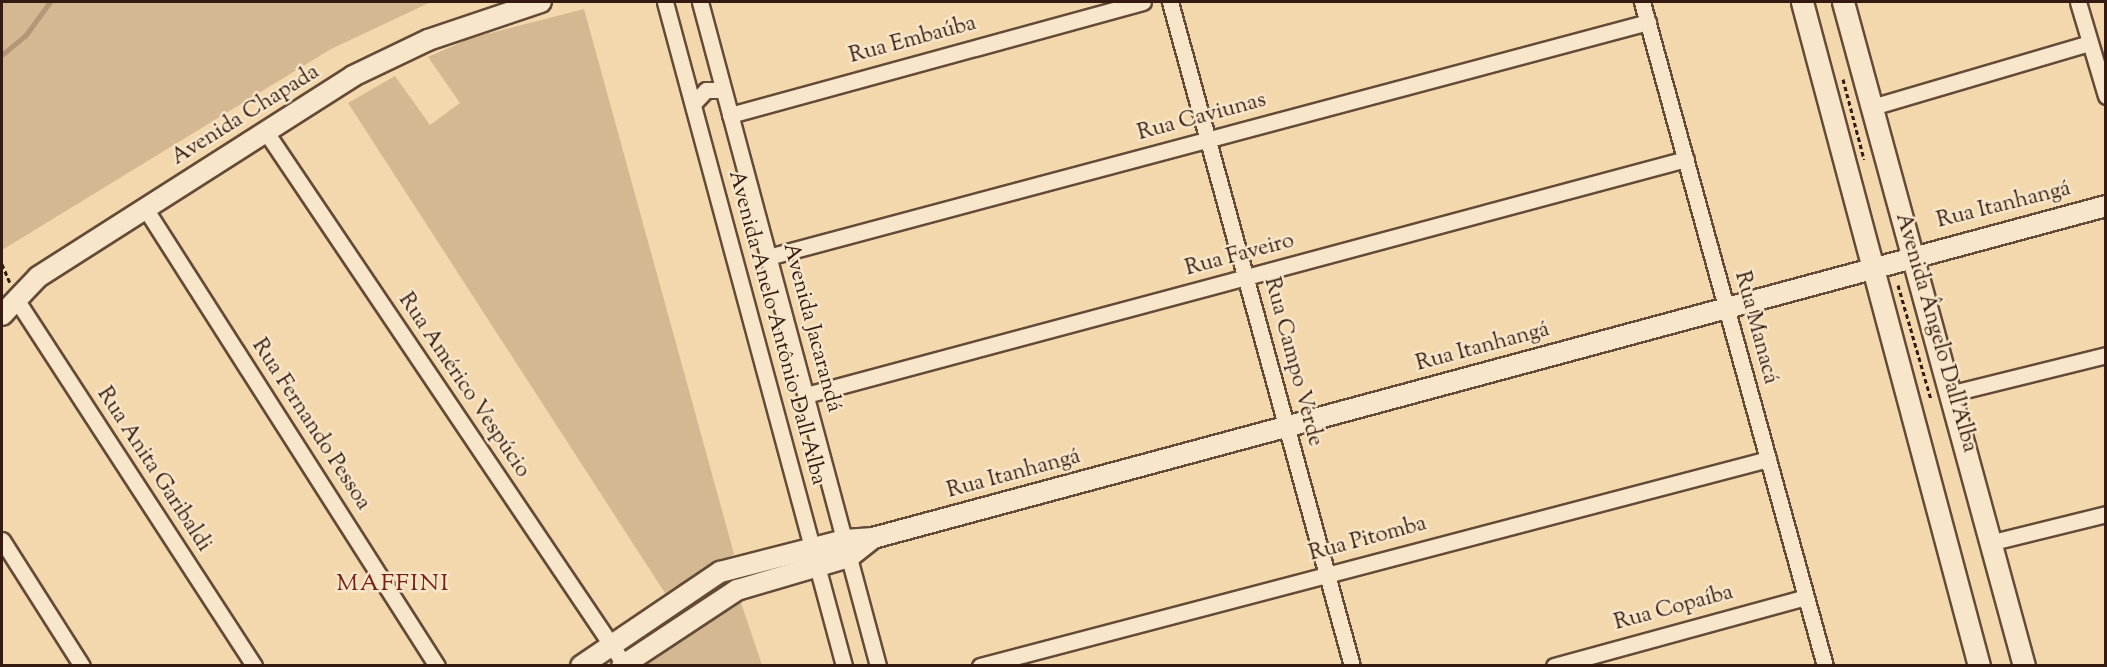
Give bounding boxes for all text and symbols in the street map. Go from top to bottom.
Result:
street label: Rua Embaúba [847,11,979,71]
street label: Avenida Chapada [167,60,325,172]
street label: Rua Caviunas [1135,88,1269,148]
street label: Avenida Anelo Antônio Dall Alba [721,168,831,488]
street label: Rua Itanhangá [1934,177,2074,235]
street label: Avenida Ângelo Dall'Alba [1888,210,1982,456]
street label: Rua Faveiro [1183,229,1297,283]
street label: Avenida Jacarandá [776,241,846,415]
street label: Rua Manacá [1727,269,1783,387]
street label: Rua Campo Verde [1257,275,1327,449]
street label: Rua Américo Vespúcio [391,289,535,483]
street label: Rua Itanhangá [1413,317,1553,379]
street label: Rua Fernando Pessoa [245,334,375,516]
street label: Rua Anita Garibaldi [90,383,216,557]
street label: Rua Itanhangá [944,444,1084,506]
street label: Rua Pitomba [1306,512,1430,568]
district label: MAFFINI [336,571,450,599]
street label: Rua Copaíba [1612,580,1736,638]

